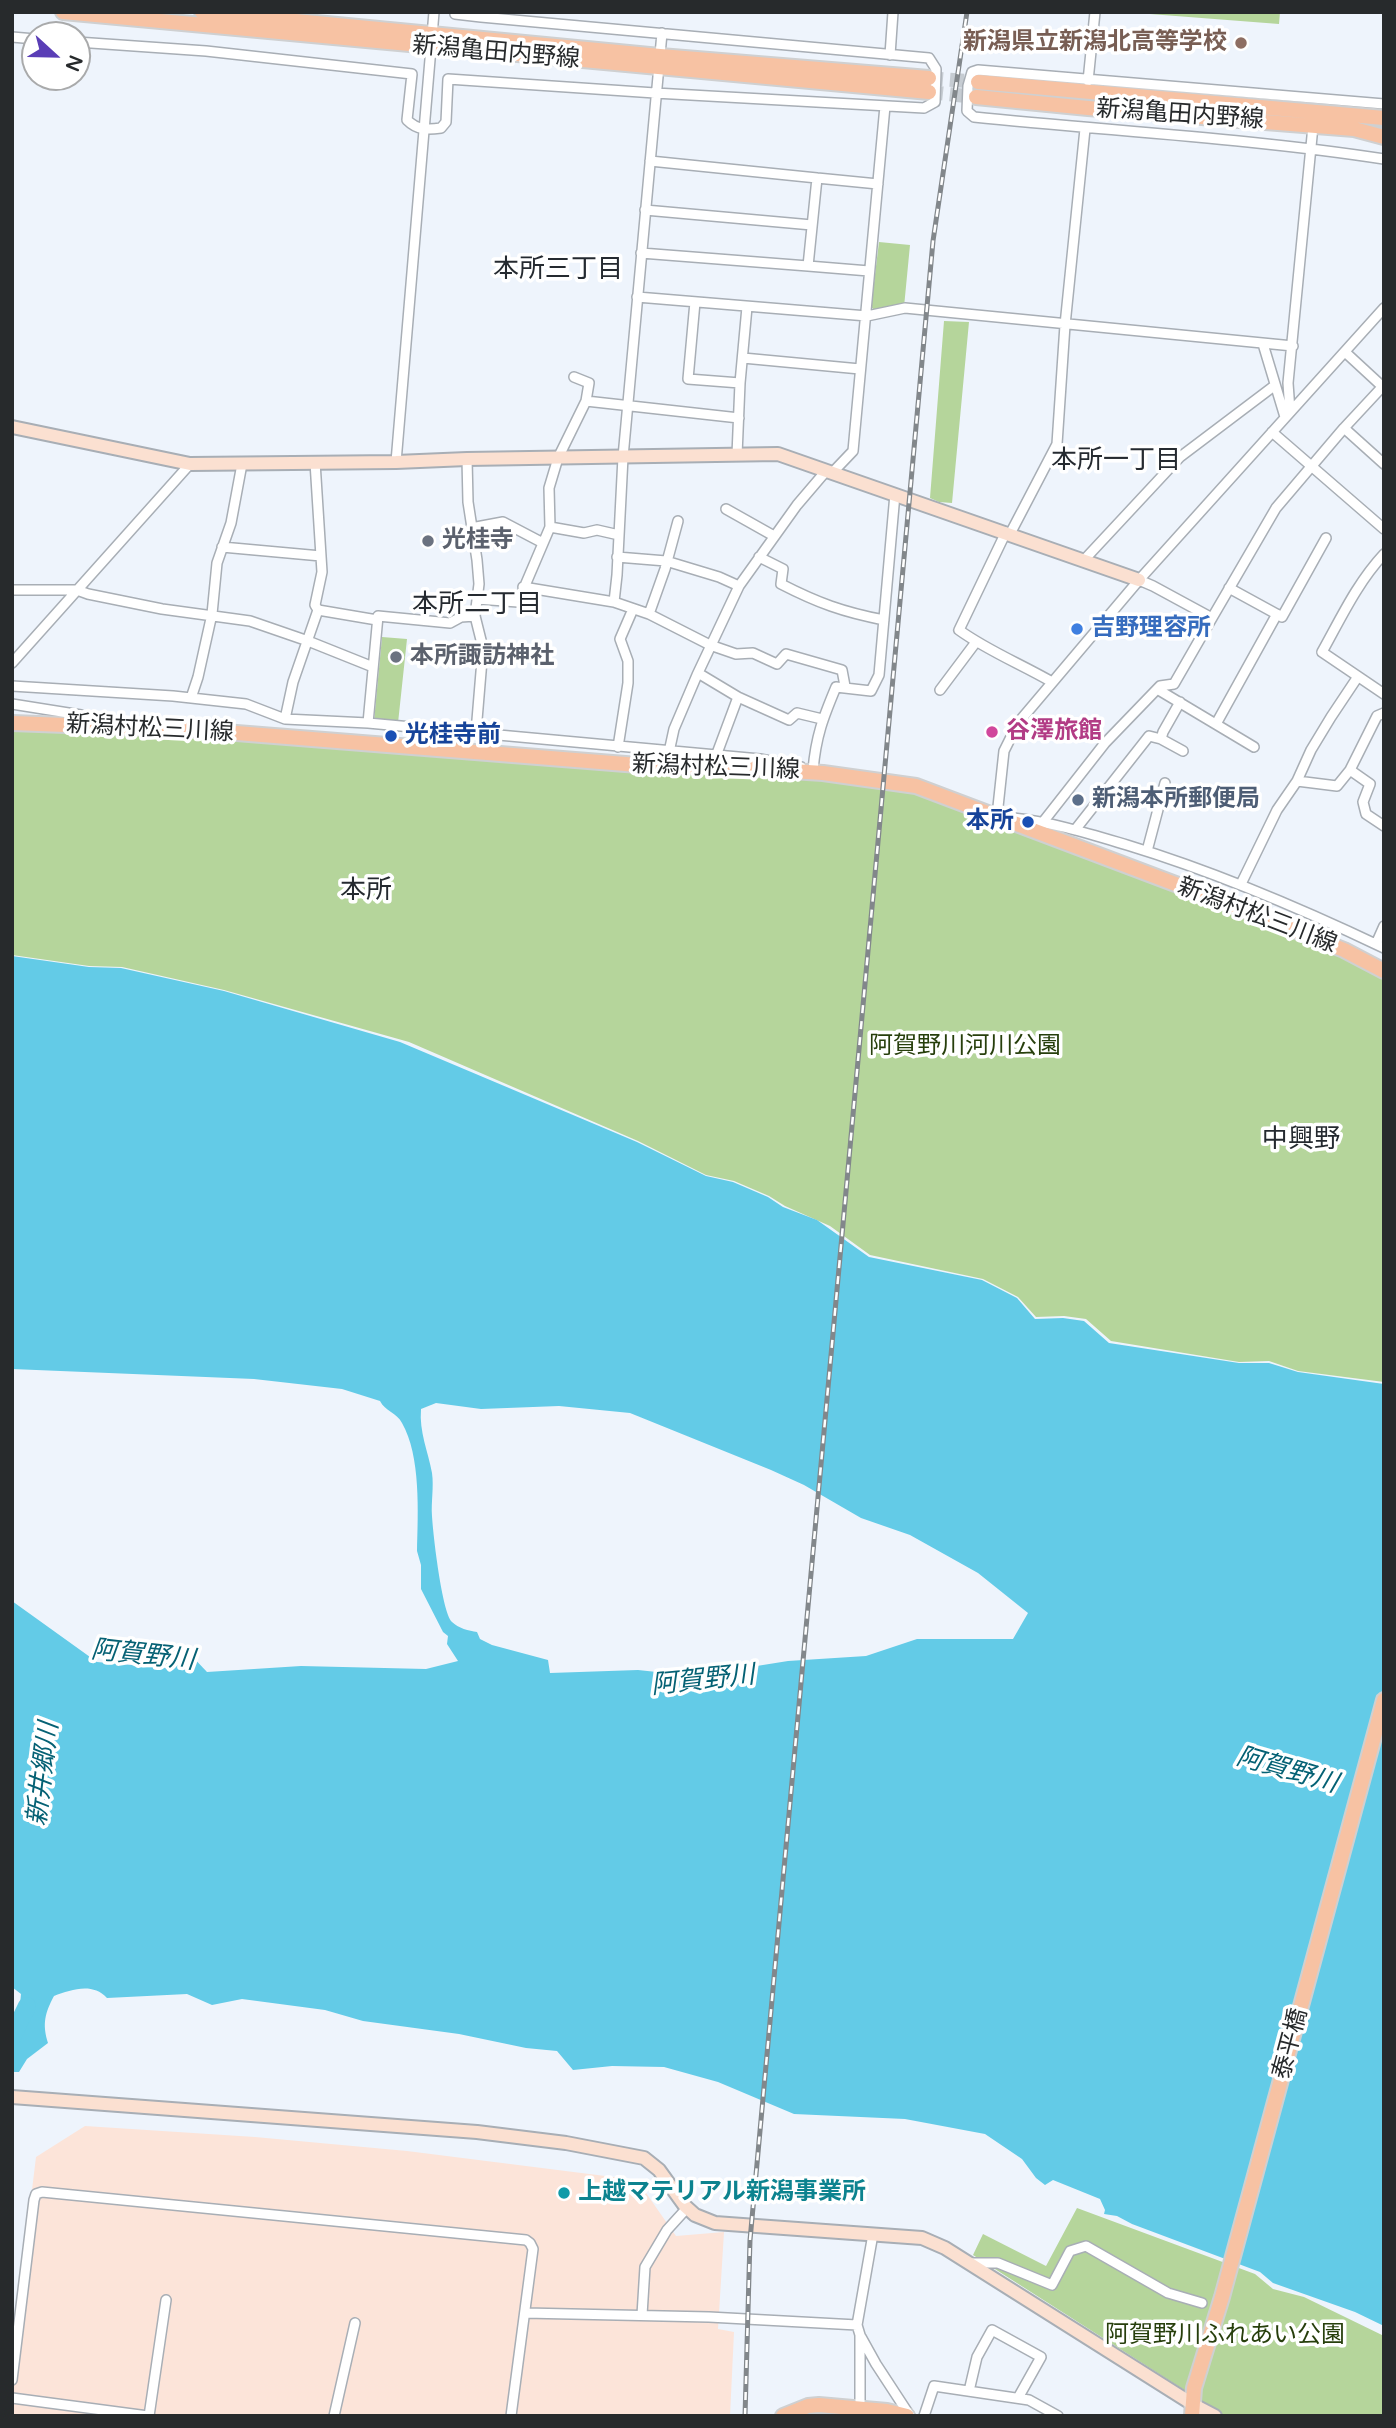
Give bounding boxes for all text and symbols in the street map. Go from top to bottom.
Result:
north arrow [21,21,91,91]
place label: 新潟県立新潟北高等学校 [963,29,1227,57]
street label: 新潟亀田内野線 [411,31,581,75]
marker: 新潟県立新潟北高等学校 [1233,35,1249,51]
text: N [61,52,87,74]
street label: 新潟亀田内野線 [1095,95,1265,135]
district label: 本所三丁目 [493,254,623,286]
district label: 本所一丁目 [1051,445,1181,477]
place label: 光桂寺 [442,527,514,555]
marker: 光桂寺 [420,533,436,549]
district label: 本所二丁目 [412,589,542,621]
place label: 吉野理容所 [1091,615,1211,643]
marker: 吉野理容所 [1069,621,1085,637]
place label: 本所諏訪神社 [410,643,554,671]
marker: 本所諏訪神社 [388,649,404,665]
street label: 新潟村松三川線 [65,710,235,748]
place label: 谷澤旅館 [1006,718,1102,746]
place label: 光桂寺前 [405,722,501,750]
marker: 谷澤旅館 [984,724,1000,740]
marker: 光桂寺前 [383,728,399,744]
street label: 新潟村松三川線 [632,751,800,785]
place label: 新潟本所郵便局 [1092,786,1260,814]
marker: 新潟本所郵便局 [1070,792,1086,808]
place label: 本所 [966,808,1014,836]
marker: 本所 [1020,814,1036,830]
street label: 新潟村松三川線 [1173,872,1341,960]
district label: 本所 [340,875,392,907]
park label: 阿賀野川河川公園 [869,1033,1061,1061]
district label: 中興野 [1262,1124,1340,1156]
water label: 阿賀野川 [90,1635,196,1677]
water label: 阿賀野川 [650,1660,756,1702]
water label: 新井郷川 [22,1720,66,1828]
water label: 阿賀野川 [1233,1742,1341,1800]
street label: 泰平橋 [1268,2005,1314,2083]
place label: 上越マテリアル新潟事業所 [578,2179,866,2207]
marker: 上越マテリアル新潟事業所 [556,2185,572,2201]
park label: 阿賀野川ふれあい公園 [1105,2322,1345,2350]

